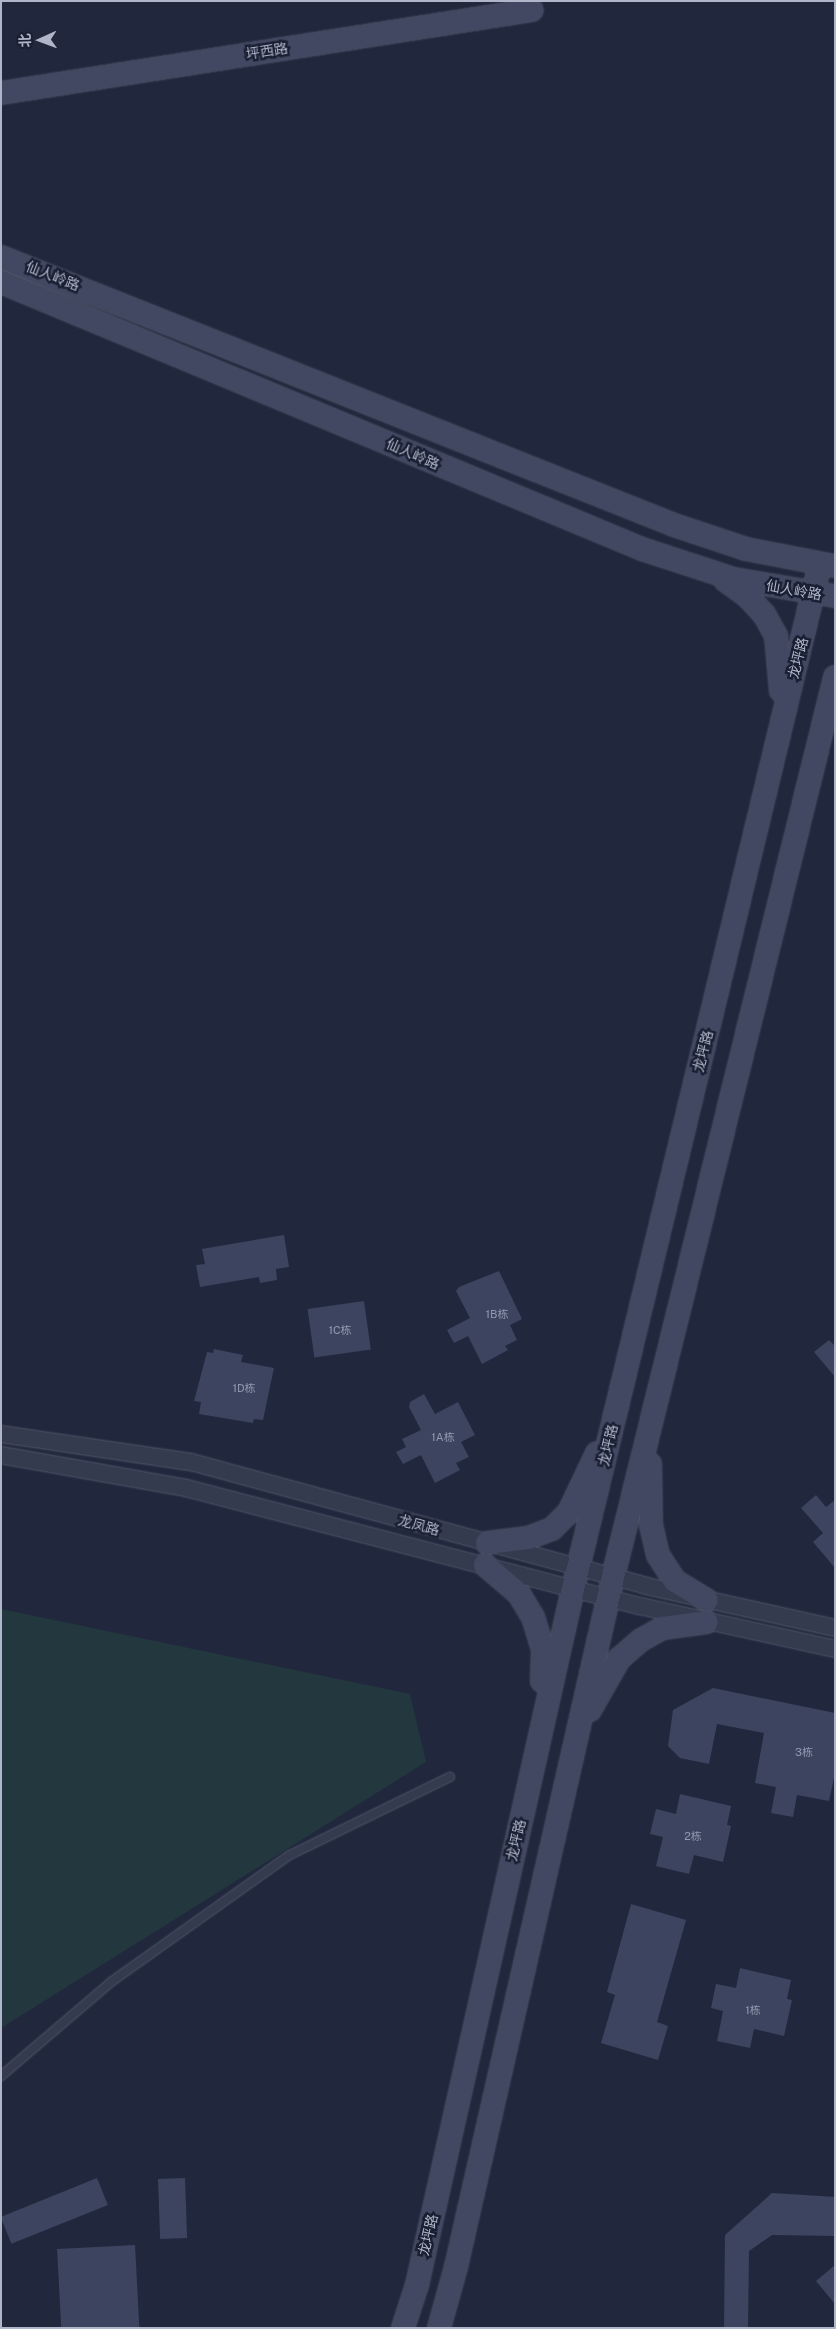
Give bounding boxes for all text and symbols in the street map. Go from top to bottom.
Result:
north arrow [15,15,65,65]
text: 北 [17,33,33,48]
street label: 坪西路 [245,39,289,63]
street label: 仙人岭路 [24,258,82,294]
street label: 仙人岭路 [384,435,442,473]
street label: 仙人岭路 [765,577,823,603]
street label: 龙坪路 [785,636,811,680]
street label: 龙坪路 [690,1029,716,1073]
house number: 1B栋 [486,1307,508,1321]
house number: 1C栋 [328,1323,352,1337]
house number: 1D栋 [232,1381,256,1395]
street label: 龙坪路 [595,1423,621,1467]
house number: 1A栋 [431,1430,455,1444]
street label: 龙凤路 [397,1511,441,1539]
house number: 3栋 [795,1745,813,1759]
street label: 龙坪路 [503,1818,529,1862]
house number: 2栋 [684,1829,702,1843]
house number: 1栋 [745,2003,761,2017]
street label: 龙坪路 [415,2213,441,2257]

